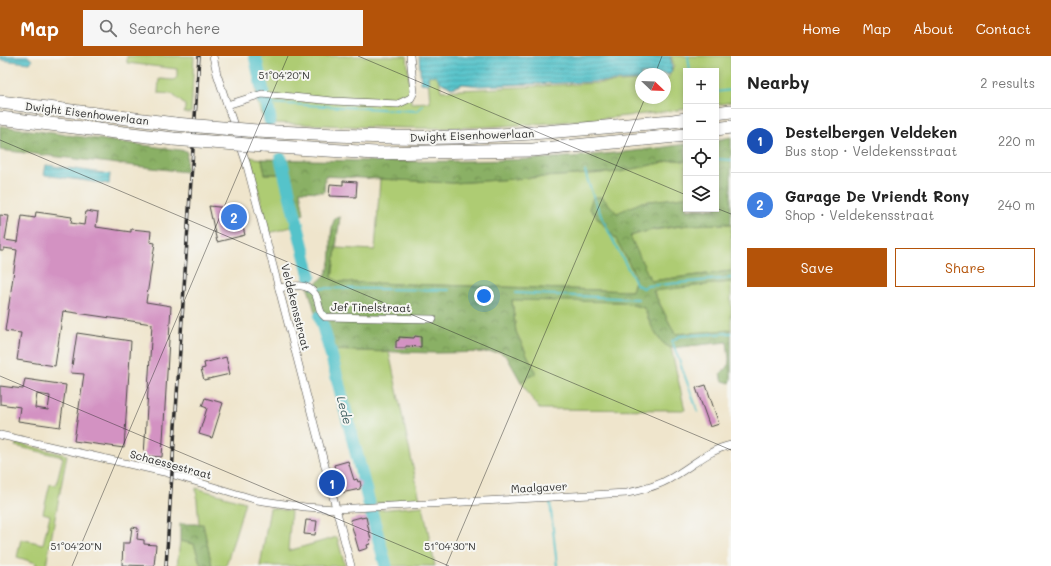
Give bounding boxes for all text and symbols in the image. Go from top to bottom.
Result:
search box [83,10,363,46]
text: Map [20,16,59,41]
icon: search [97,17,119,39]
text: Search here [129,18,220,38]
text: Home [802,19,840,38]
text: Map [862,19,891,38]
text: About [913,19,954,38]
text: Contact [976,19,1031,38]
text: 51°04'20"N [258,68,310,82]
north arrow [635,68,671,104]
map controls [683,68,719,212]
button: + [683,68,719,104]
text: Nearby [747,71,809,93]
text: 2 results [980,74,1035,91]
street label: Dwight Eisenhowerlaan [24,98,150,128]
button: − [683,104,719,140]
text: Destelbergen Veldeken [785,122,957,142]
street label: Dwight Eisenhowerlaan [410,125,534,145]
text: 1 [757,132,763,149]
text: 220 m [998,132,1035,149]
button: locate [683,140,719,176]
text: Bus stop · Veldekensstraat [785,142,957,159]
button: layers [683,176,719,212]
text: Garage De Vriendt Rony [785,186,969,206]
text: 2 [756,196,764,213]
text: 240 m [998,196,1035,213]
pin: 2 [221,202,247,232]
text: Shop · Veldekensstraat [785,206,934,223]
button: Save [747,248,887,287]
button: Share [895,248,1035,287]
street label: Veldekensstraat [278,262,314,352]
your location [474,286,494,306]
street label: Jef Tinelstraat [331,299,411,315]
water label: Lede [334,394,356,426]
street label: Schaessestraat [128,446,214,482]
pin: 1 [319,468,345,498]
street label: Maalgaver [510,478,568,496]
text: 51°04'20"N [50,539,102,553]
text: 51°04'30"N [424,539,476,553]

